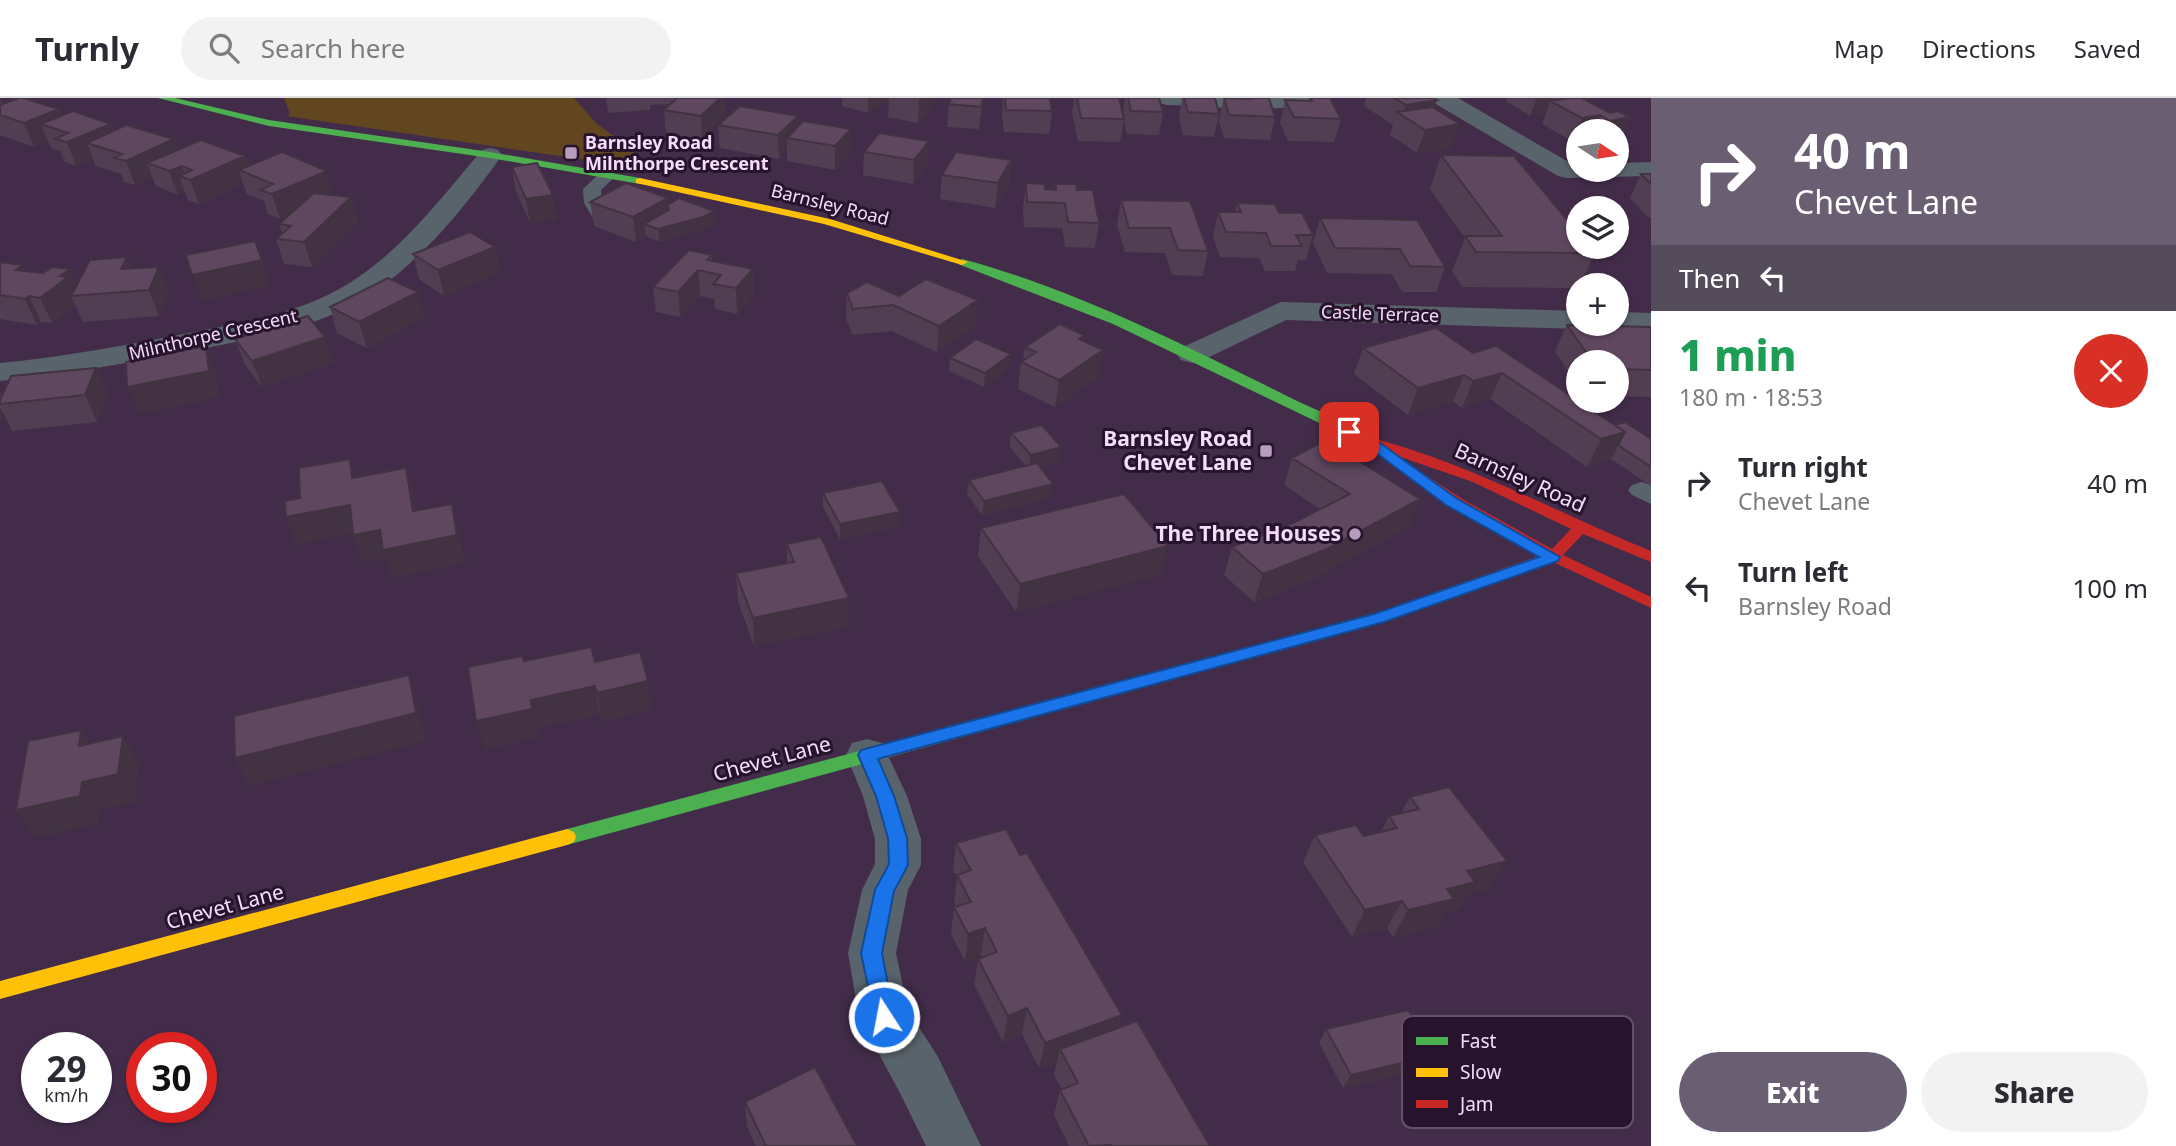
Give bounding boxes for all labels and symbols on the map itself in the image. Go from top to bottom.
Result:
north arrow [1566,119,1629,182]
place label: Barnsley Road Milnthorpe Crescent [585,130,769,175]
marker: Barnsley Road Milnthorpe Crescent [563,145,579,161]
street label: Barnsley Road [769,178,892,230]
street label: Castle Terrace [1320,299,1440,327]
street label: Milnthorpe Crescent [126,303,300,365]
pin [1319,402,1379,462]
place label: Barnsley Road Chevet Lane [1103,424,1252,476]
street label: Barnsley Road [1450,436,1590,518]
marker: Barnsley Road Chevet Lane [1258,443,1274,459]
place label: The Three Houses [1156,519,1341,547]
marker: The Three Houses [1347,526,1363,542]
street label: Chevet Lane [710,729,834,787]
street label: Chevet Lane [163,877,287,935]
position arrow [847,980,921,1054]
legend [1402,1016,1633,1128]
text: Fast [1460,1028,1497,1054]
speed limit sign: 30 [126,1032,217,1123]
text: Slow [1460,1059,1501,1085]
text: Jam [1458,1091,1494,1117]

